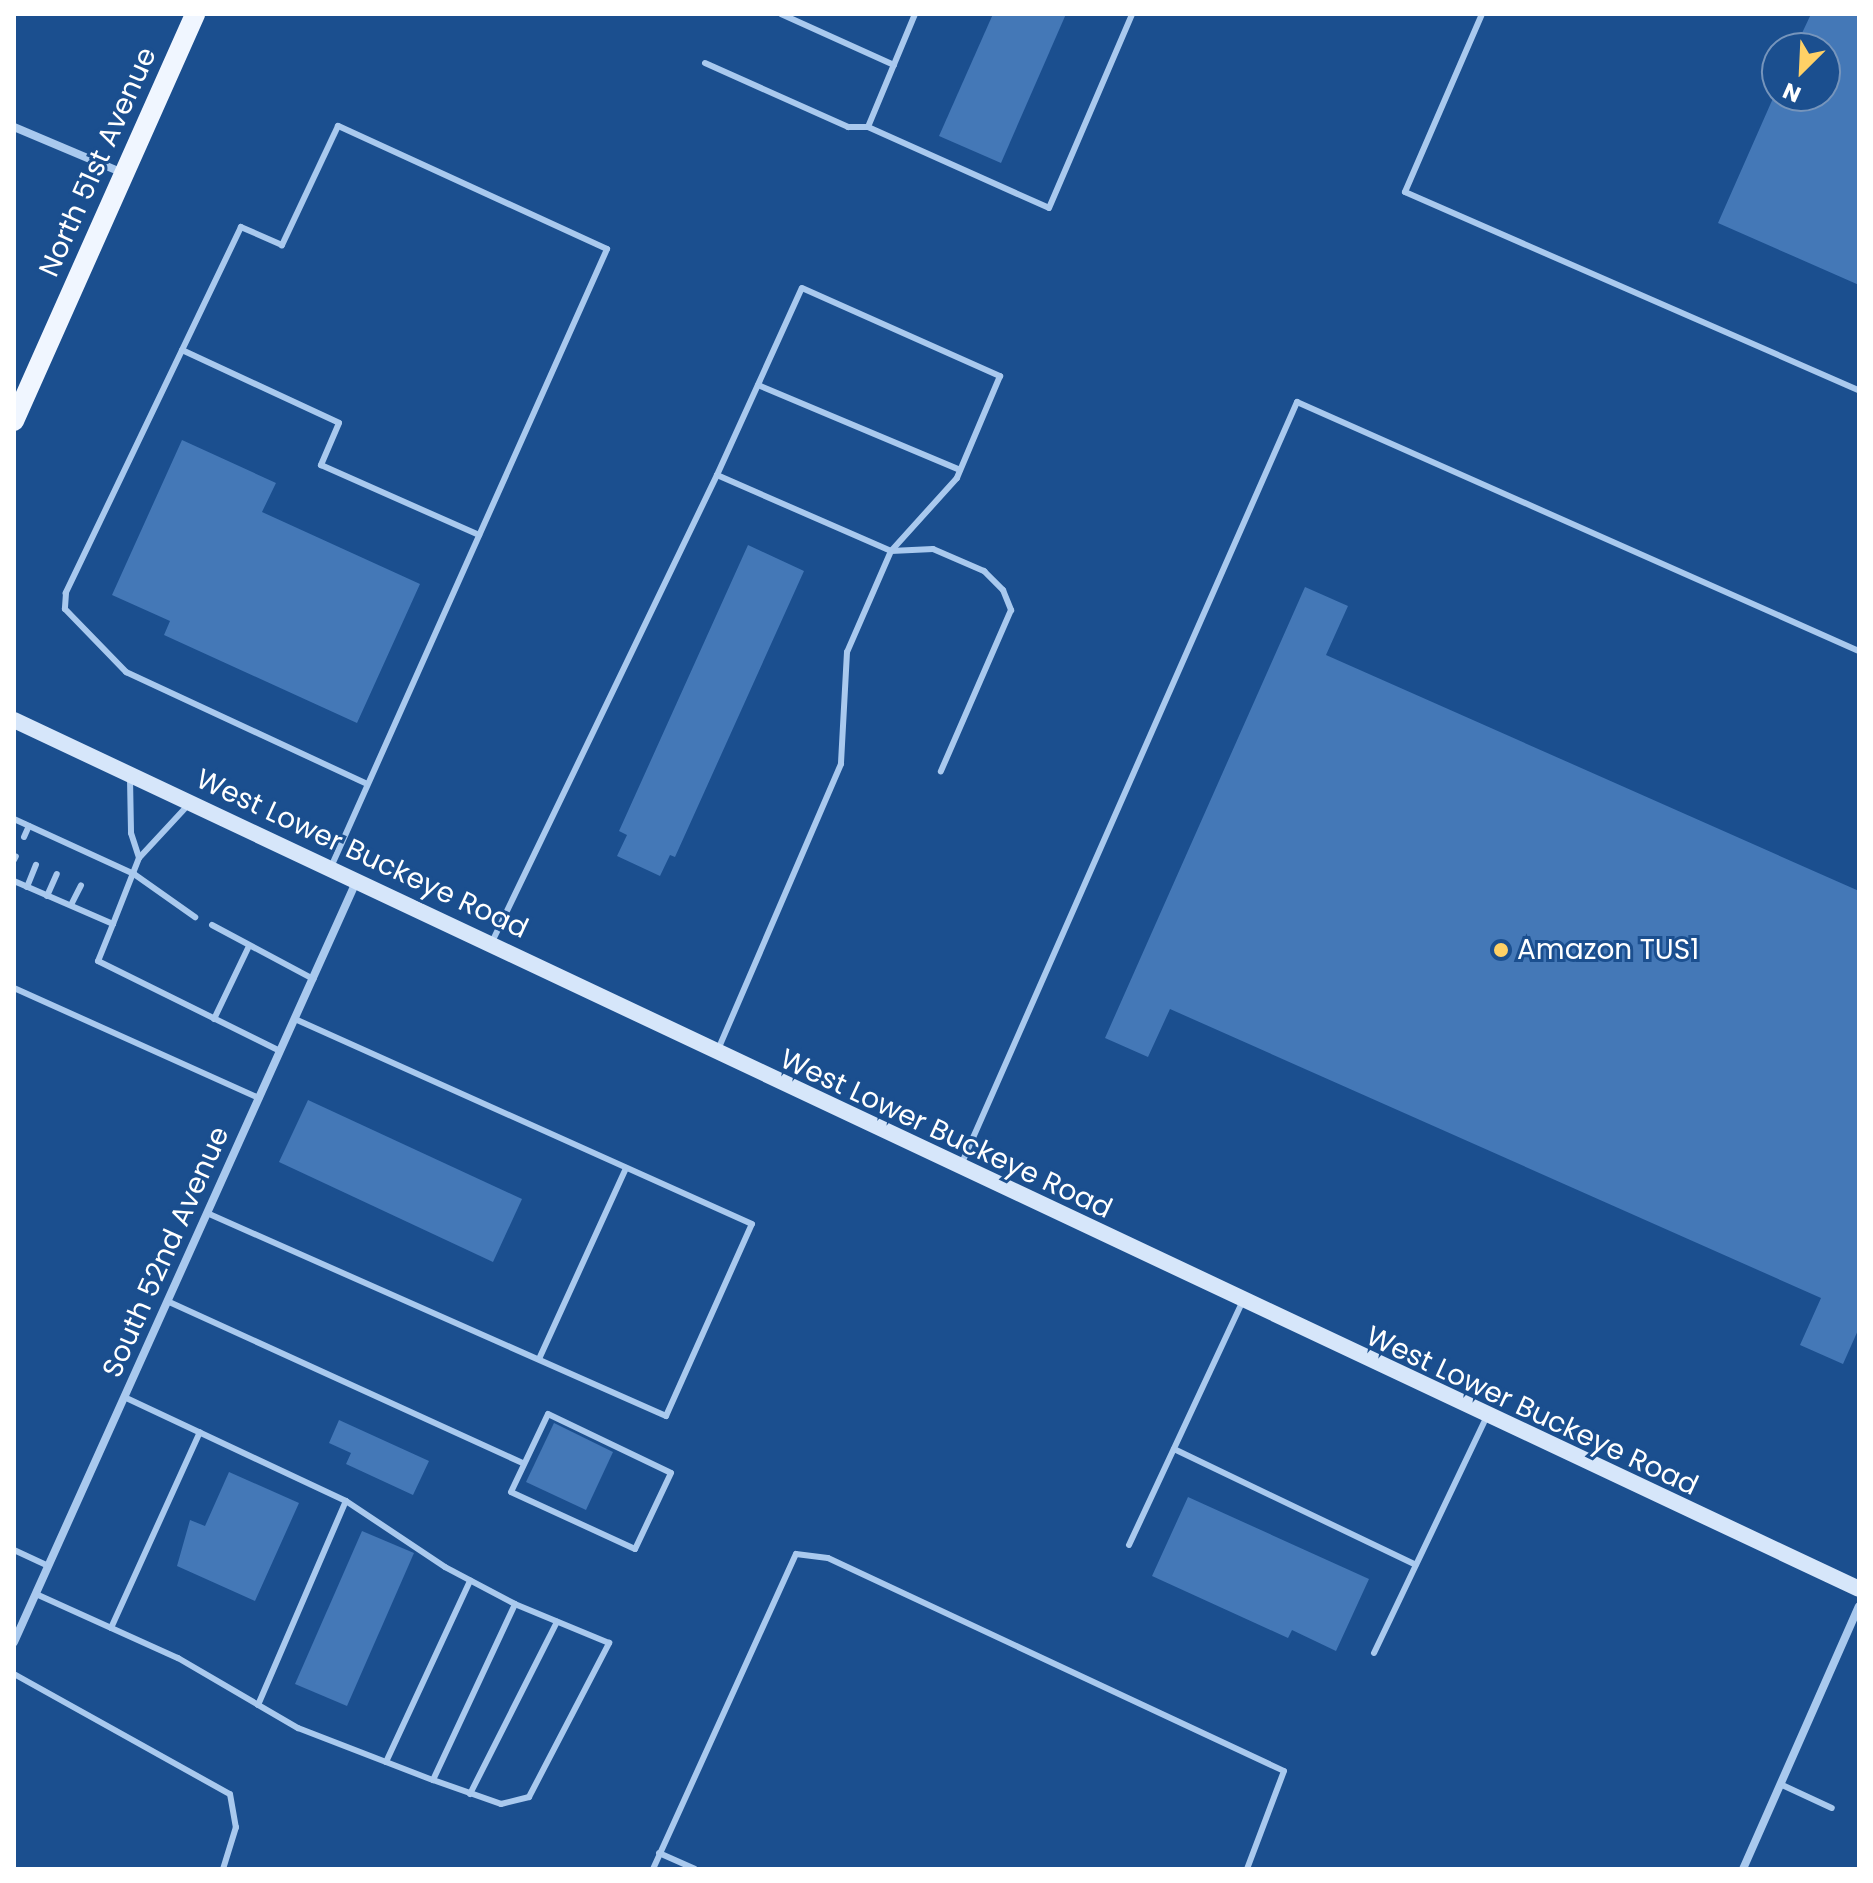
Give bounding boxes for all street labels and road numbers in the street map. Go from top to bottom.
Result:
street label: North 51st Avenue [32,42,164,282]
street label: West Lower Buckeye Road [191,762,533,946]
street label: West Lower Buckeye Road [775,1042,1117,1226]
street label: South 52nd Avenue [96,1121,236,1383]
street label: West Lower Buckeye Road [1361,1319,1703,1503]

